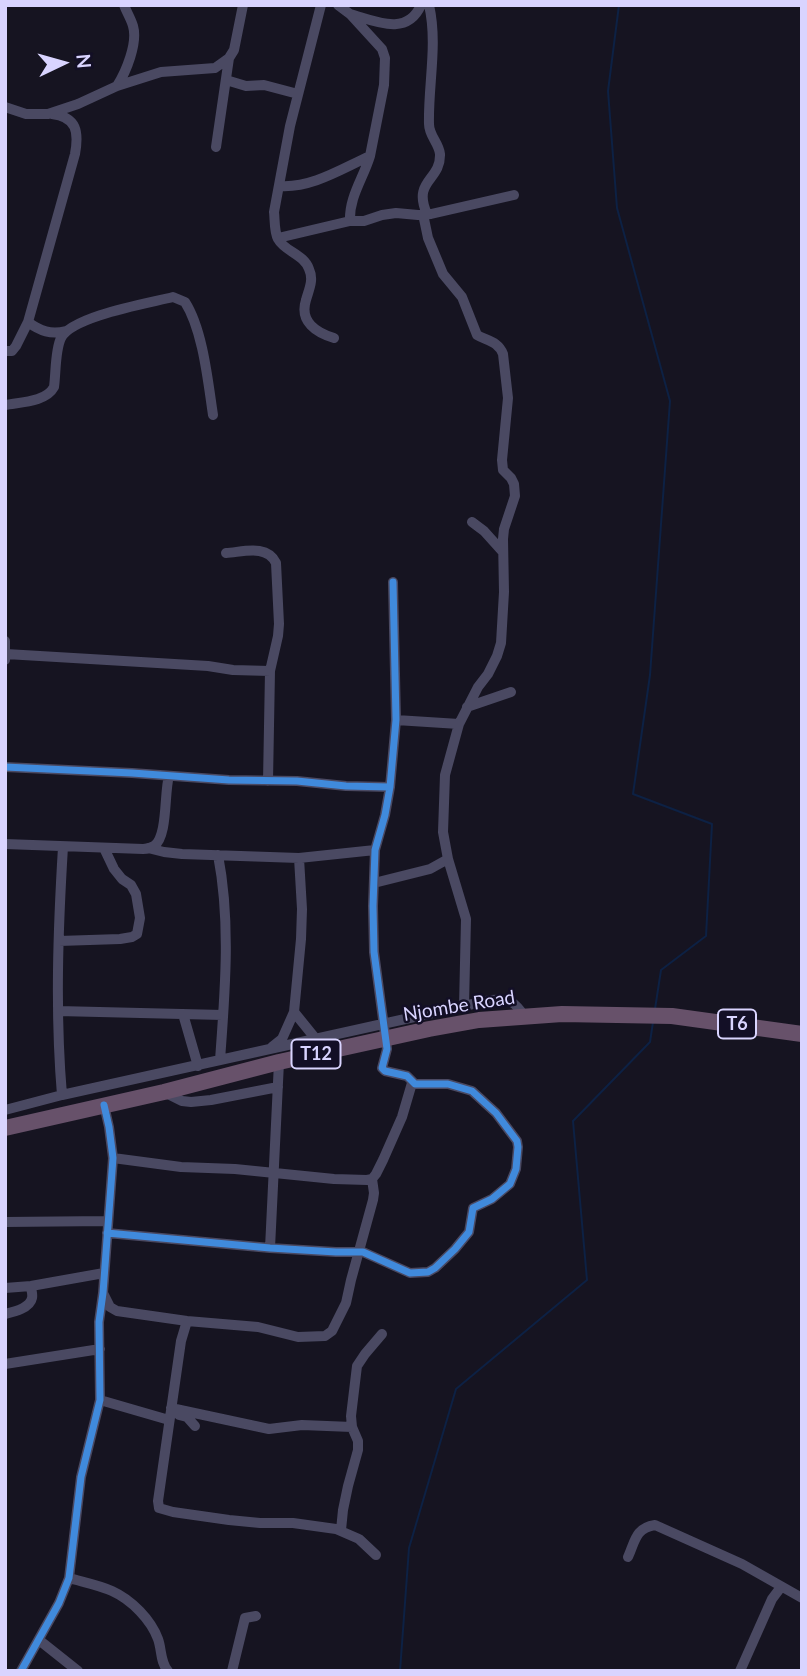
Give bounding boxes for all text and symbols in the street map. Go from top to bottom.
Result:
north arrow [28,28,98,98]
text: N [72,53,97,69]
street label: Njombe Road [401,986,517,1026]
road number: T6 [718,1009,756,1038]
road number: T12 [292,1040,340,1069]

